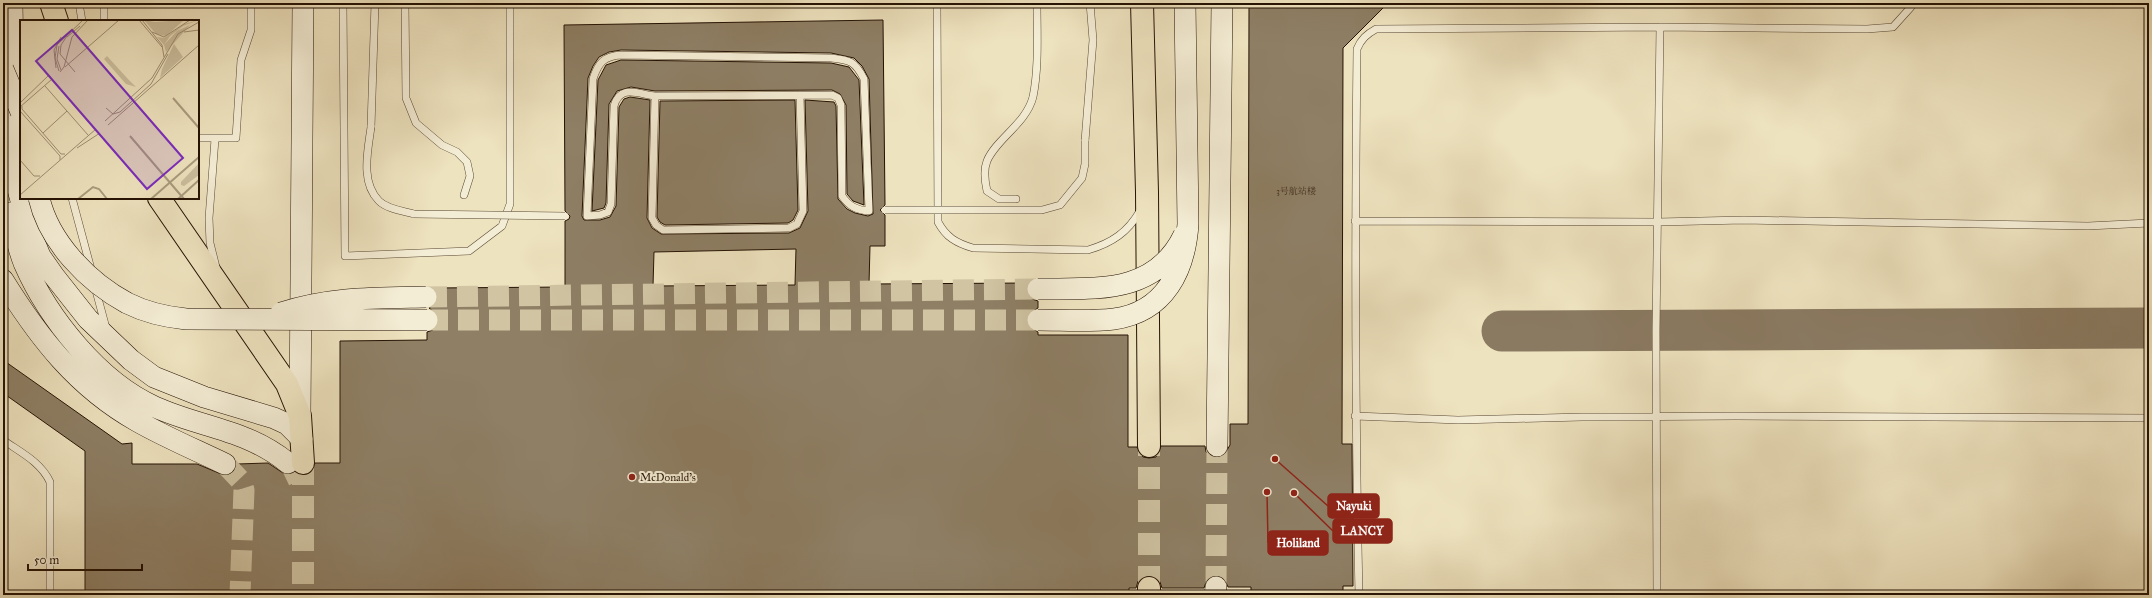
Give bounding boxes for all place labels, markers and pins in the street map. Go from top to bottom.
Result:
place label: McDonald's [640,471,696,484]
marker: McDonald's [627,472,637,482]
callout: Nayuki [1328,494,1379,518]
callout: LANCY [1333,519,1392,543]
callout: Holiland [1268,531,1328,555]

